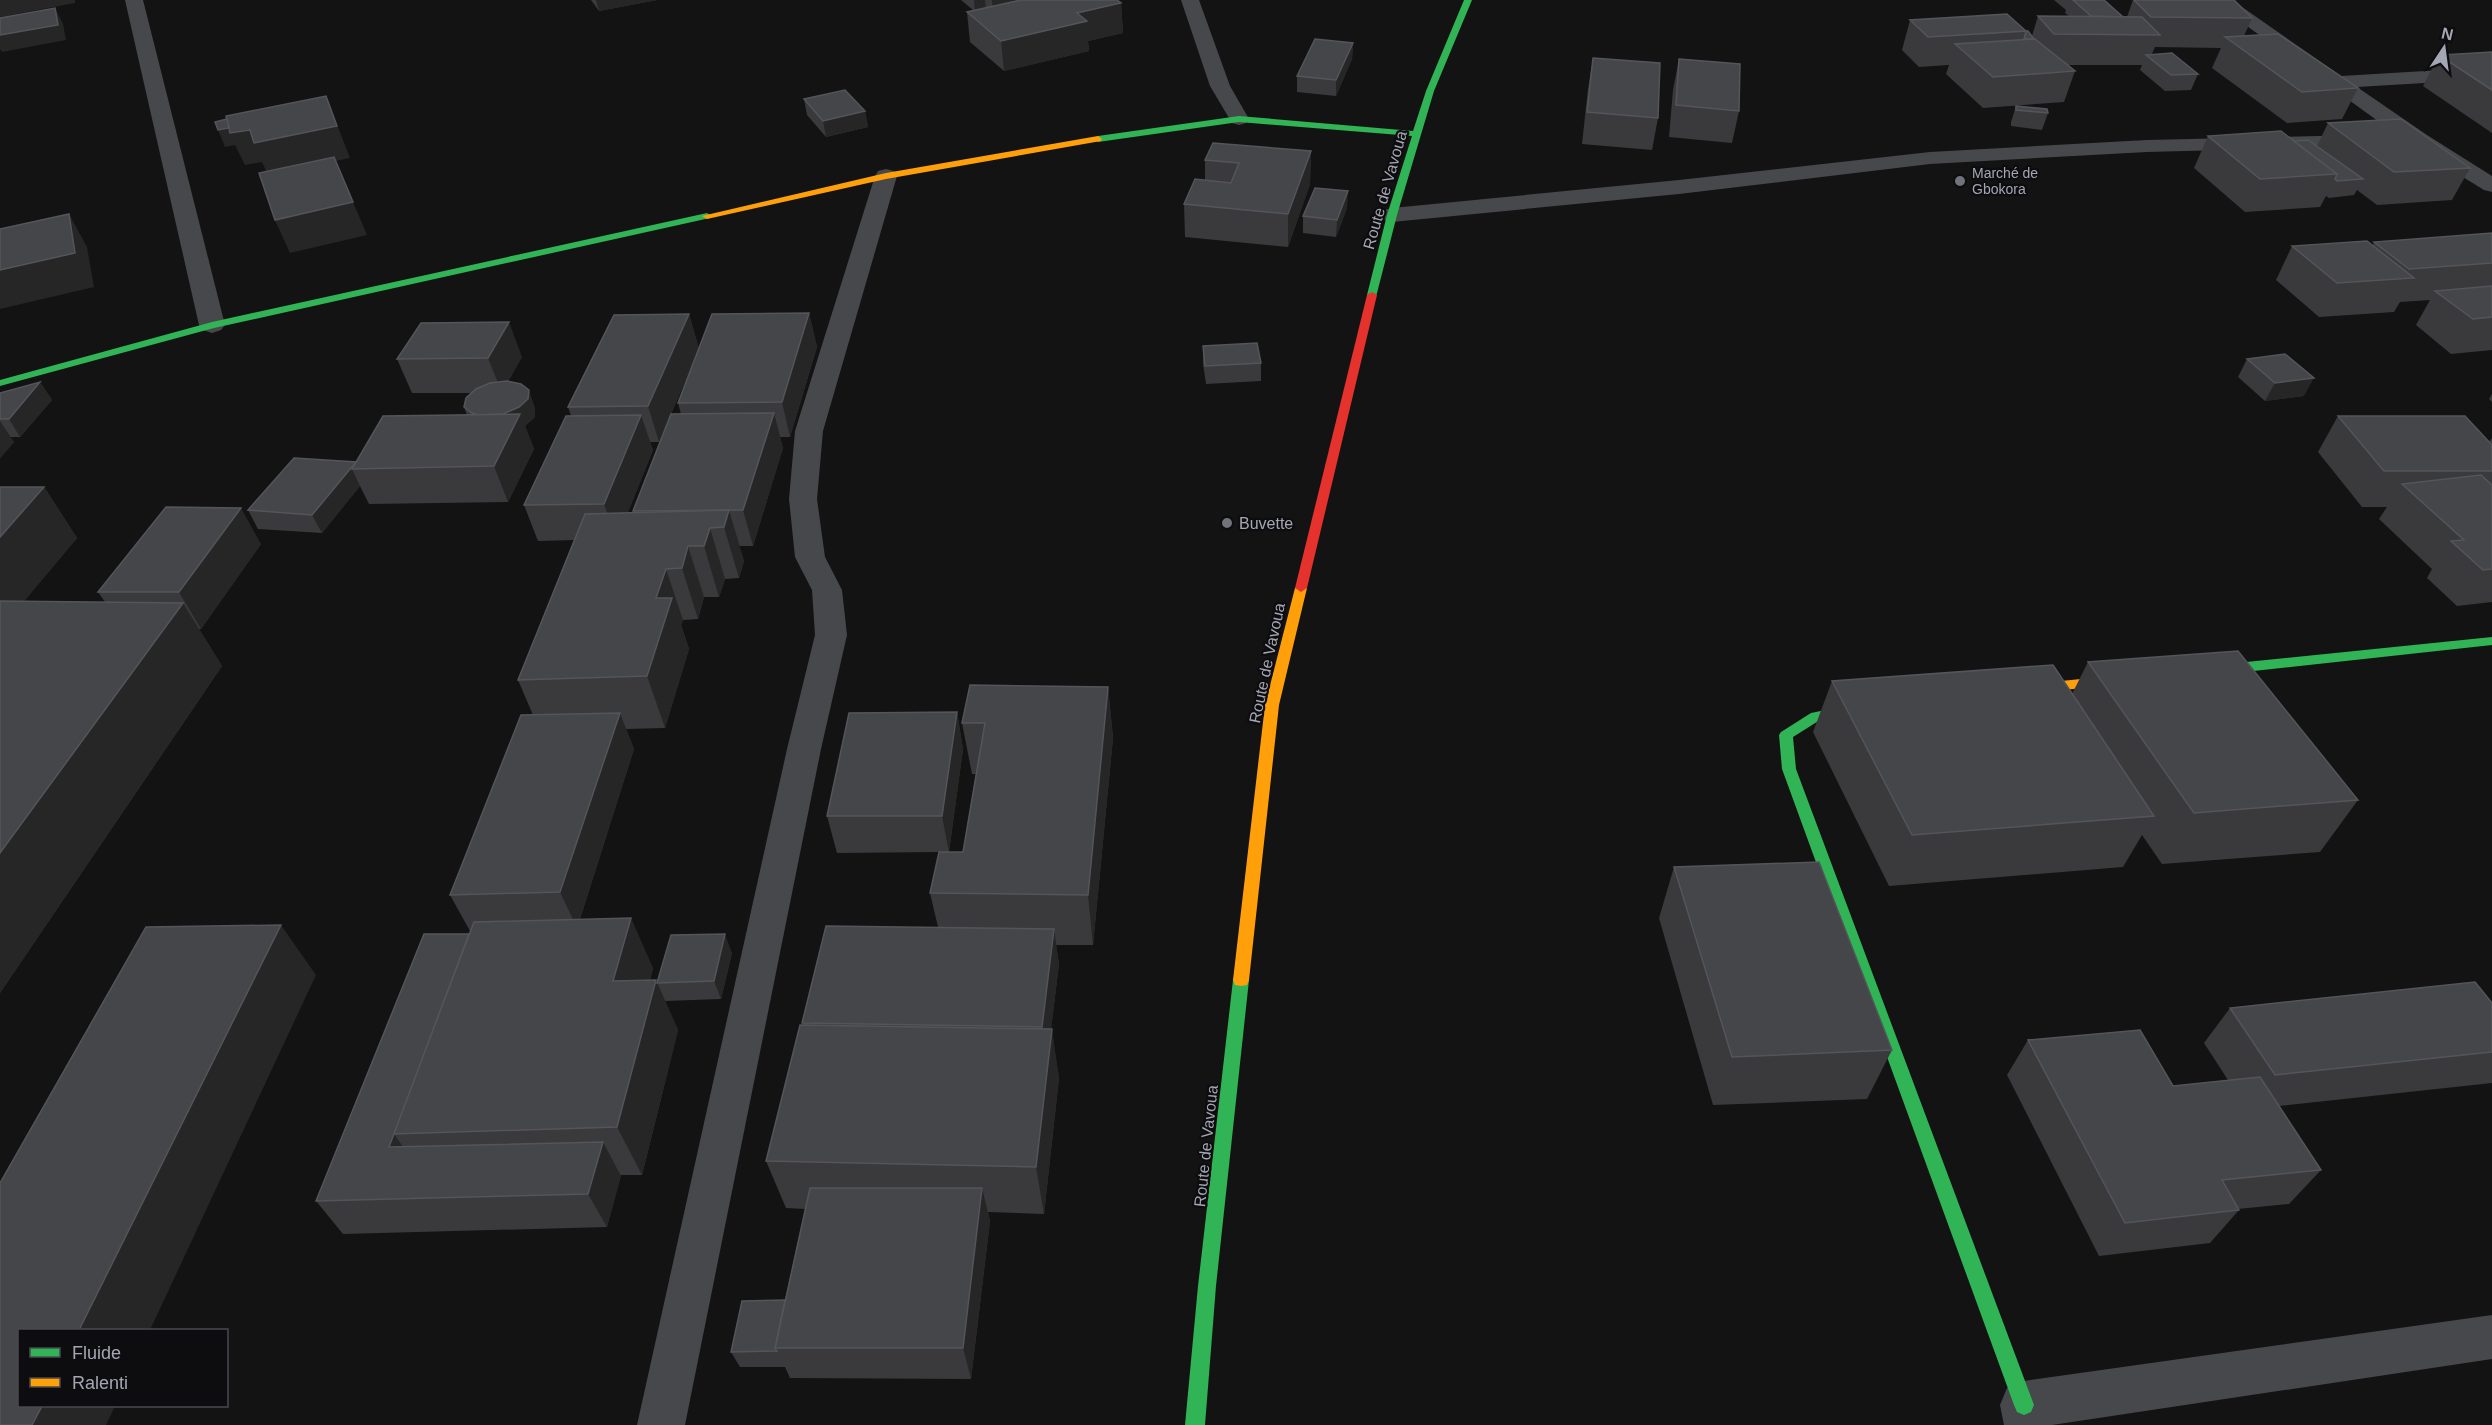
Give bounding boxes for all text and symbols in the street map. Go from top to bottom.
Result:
north arrow [2414,18,2474,78]
text: N [2440,24,2455,43]
street label: Route de Vavoua [1360,129,1410,251]
place label: Marché de Gbokora [1972,165,2038,197]
marker: Marché de Gbokora [1953,174,1967,188]
place label: Buvette [1239,515,1293,532]
marker: Buvette [1220,516,1234,530]
street label: Route de Vavoua [1246,601,1288,725]
street label: Route de Vavoua [1191,1084,1221,1208]
legend [18,1329,228,1407]
text: Fluide [72,1343,121,1363]
text: Ralenti [72,1373,128,1393]

